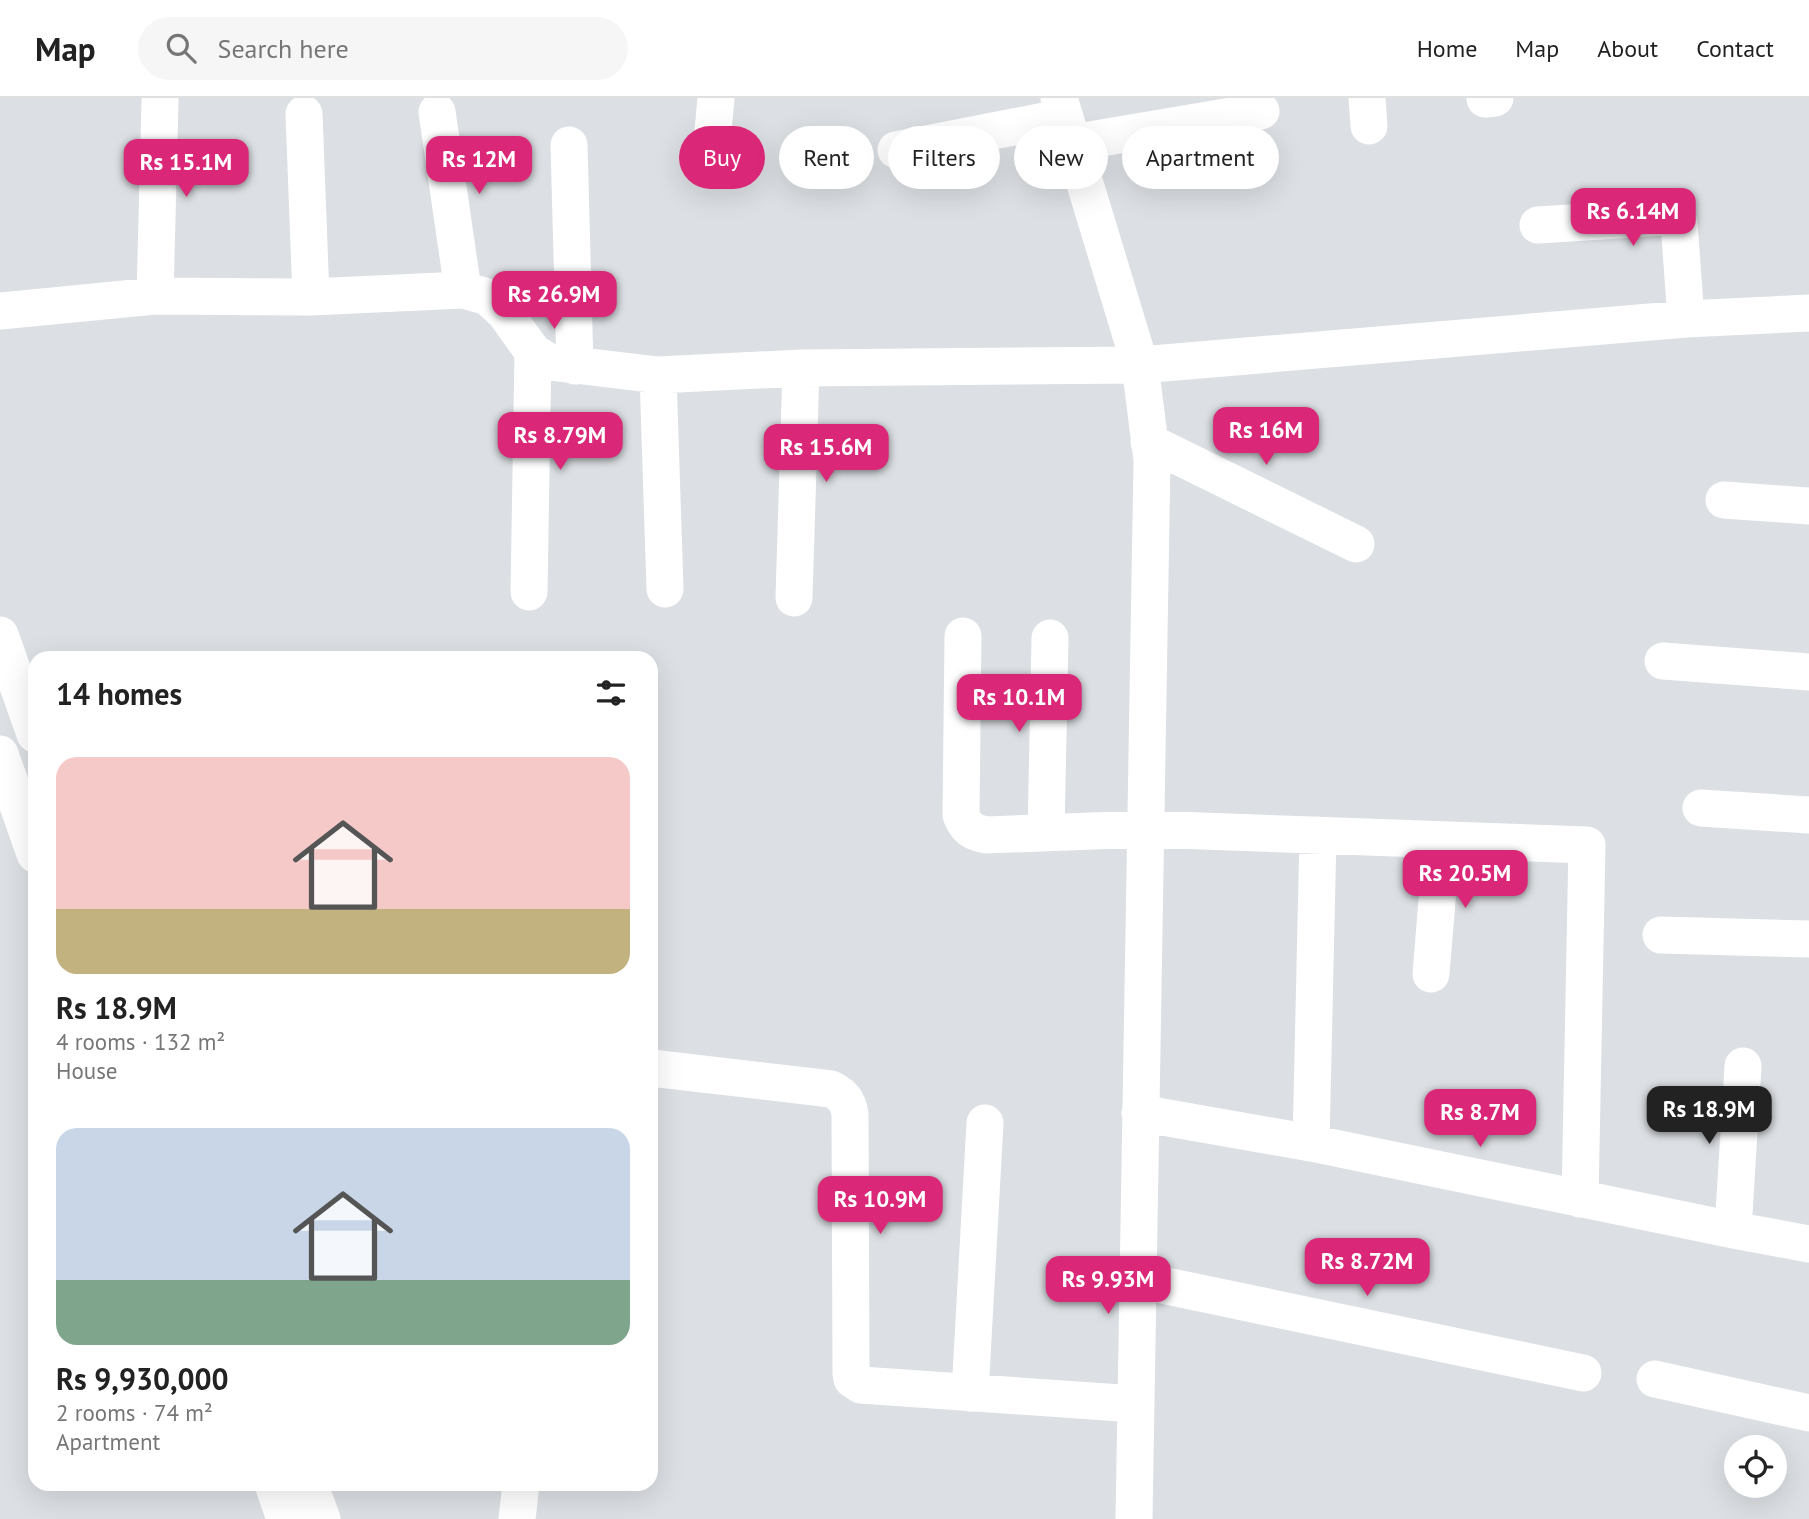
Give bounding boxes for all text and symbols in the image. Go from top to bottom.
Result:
search box [138,17,628,80]
text: Map [35,27,96,70]
icon: search [162,29,200,67]
text: Search here [218,32,349,65]
text: Home [1417,33,1477,64]
text: Map [1515,33,1559,64]
text: About [1597,33,1658,64]
text: Contact [1696,33,1774,64]
chip: Buy [679,126,765,189]
chip: Rent [779,126,874,189]
chip: Filters [888,126,1000,189]
chip: New [1014,126,1108,189]
chip: Apartment [1122,126,1279,189]
pin: Rs 12M [422,136,536,196]
pin: Rs 15.1M [114,140,258,199]
text: Rs 12M [442,144,516,173]
text: Rs 15.1M [140,147,232,176]
pin: Rs 6.14M [1561,188,1705,248]
text: Rs 6.14M [1587,196,1679,225]
pin: Rs 26.9M [482,272,626,331]
text: Rs 26.9M [508,279,600,308]
pin: Rs 16M [1209,408,1323,467]
pin: Rs 8.79M [488,412,632,472]
text: Rs 16M [1229,415,1303,444]
text: Rs 8.79M [514,420,606,449]
pin: Rs 15.6M [754,424,898,484]
text: Rs 15.6M [780,432,872,461]
text: 14 homes [56,674,182,713]
icon: filters [592,674,630,712]
pin: Rs 10.1M [947,674,1091,734]
text: Rs 10.1M [973,682,1065,711]
icon: home [280,802,406,928]
pin: Rs 20.5M [1393,850,1537,910]
text: Rs 20.5M [1419,858,1511,887]
text: Rs 18.9M [56,988,177,1027]
text: 4 rooms · 132 m² [56,1027,225,1056]
text: House [56,1056,118,1085]
pin: Rs 18.9M [1637,1086,1781,1146]
pin: Rs 8.7M [1415,1090,1545,1149]
text: Rs 18.9M [1663,1094,1755,1123]
text: Rs 8.7M [1440,1097,1520,1126]
icon: home [280,1173,406,1299]
pin: Rs 10.9M [808,1176,952,1236]
text: Rs 10.9M [834,1184,926,1213]
pin: Rs 8.72M [1295,1238,1439,1298]
text: Rs 8.72M [1321,1246,1413,1275]
pin: Rs 9.93M [1036,1256,1180,1316]
text: Rs 9.93M [1062,1264,1154,1293]
text: Rs 9,930,000 [56,1359,229,1398]
text: 2 rooms · 74 m² [56,1398,213,1427]
text: Apartment [56,1427,160,1456]
map controls [1724,1435,1787,1498]
button: locate [1724,1435,1787,1498]

